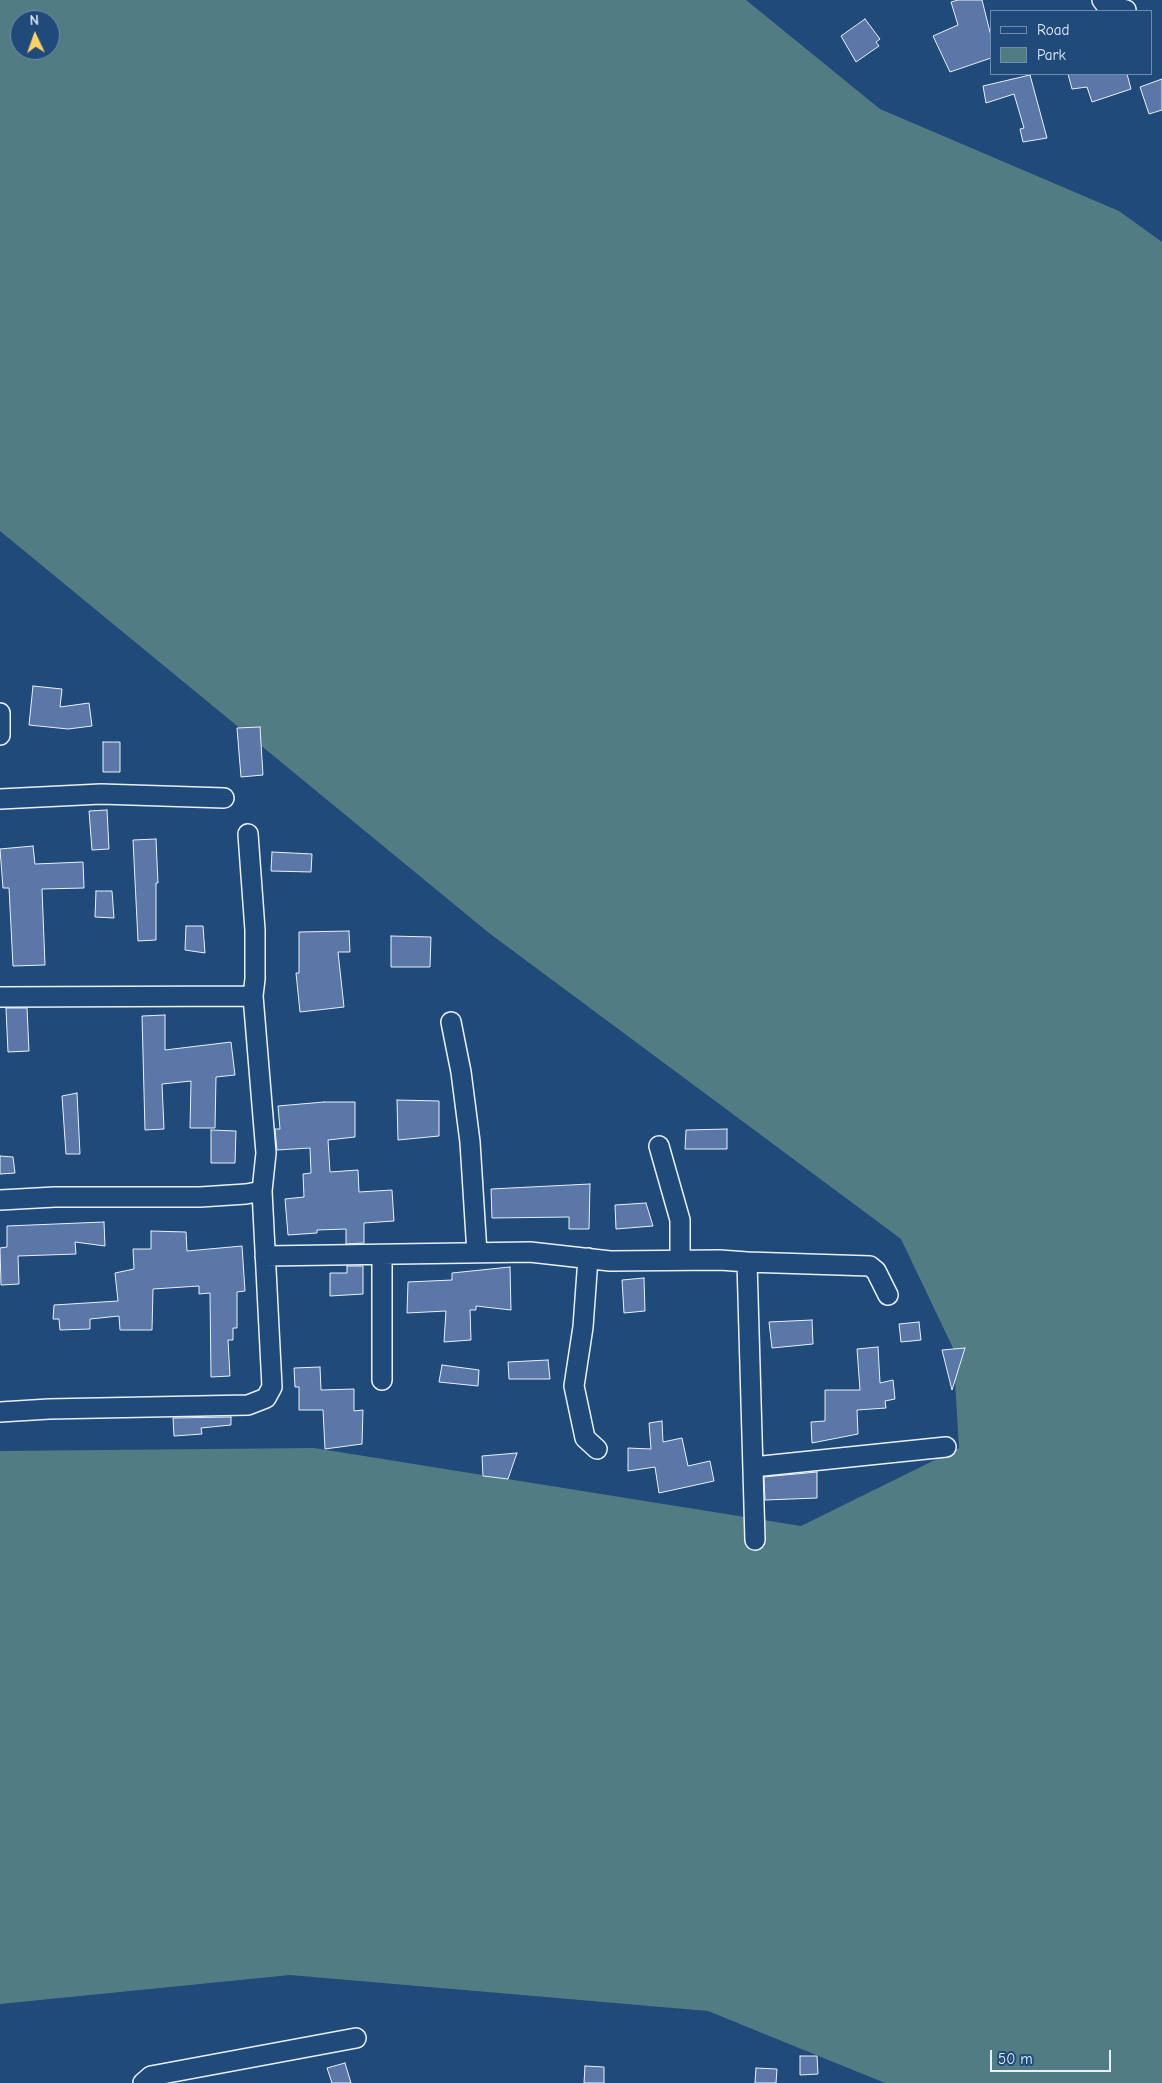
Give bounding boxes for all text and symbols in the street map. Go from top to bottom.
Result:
north arrow [10,10,60,60]
legend [990,10,1152,75]
text: N [29,12,39,29]
text: Road [1037,21,1069,39]
text: Park [1037,46,1066,64]
scale bar [992,2040,1113,2072]
text: 50 m [998,2050,1033,2068]

